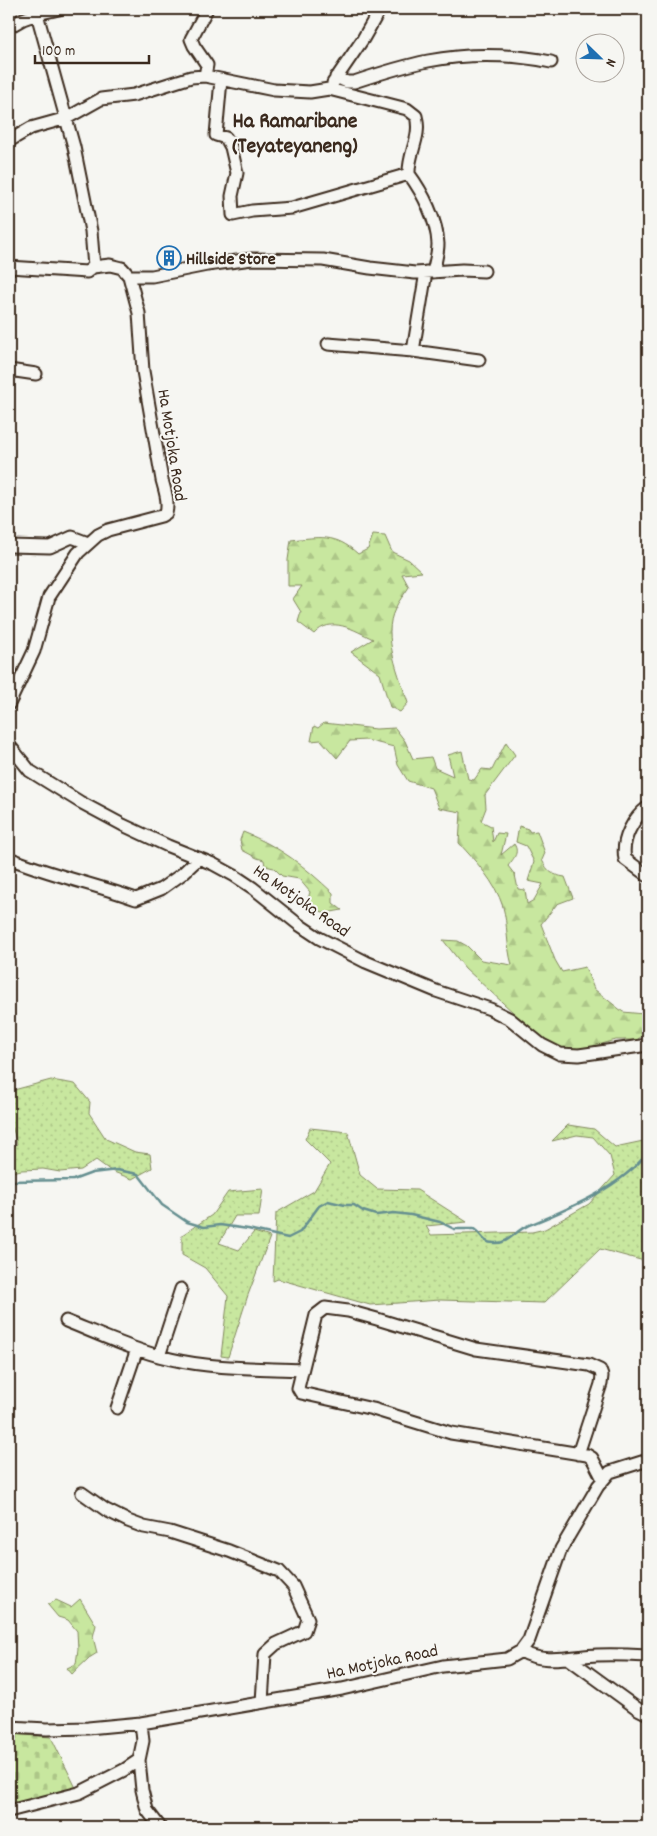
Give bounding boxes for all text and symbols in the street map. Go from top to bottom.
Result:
scale bar [35,32,149,64]
north arrow [574,32,624,82]
text: 100 m [42,41,75,63]
text: N [600,55,621,69]
district label: Ha Ramaribane (Teyateyaneng) [232,107,358,163]
building icon: Hillside Store [156,245,182,271]
place label: Hillside Store [186,248,276,273]
street label: Ha Motjoka Road [149,387,192,503]
street label: Ha Motjoka Road [247,859,354,945]
street label: Ha Motjoka Road [325,1639,441,1687]

